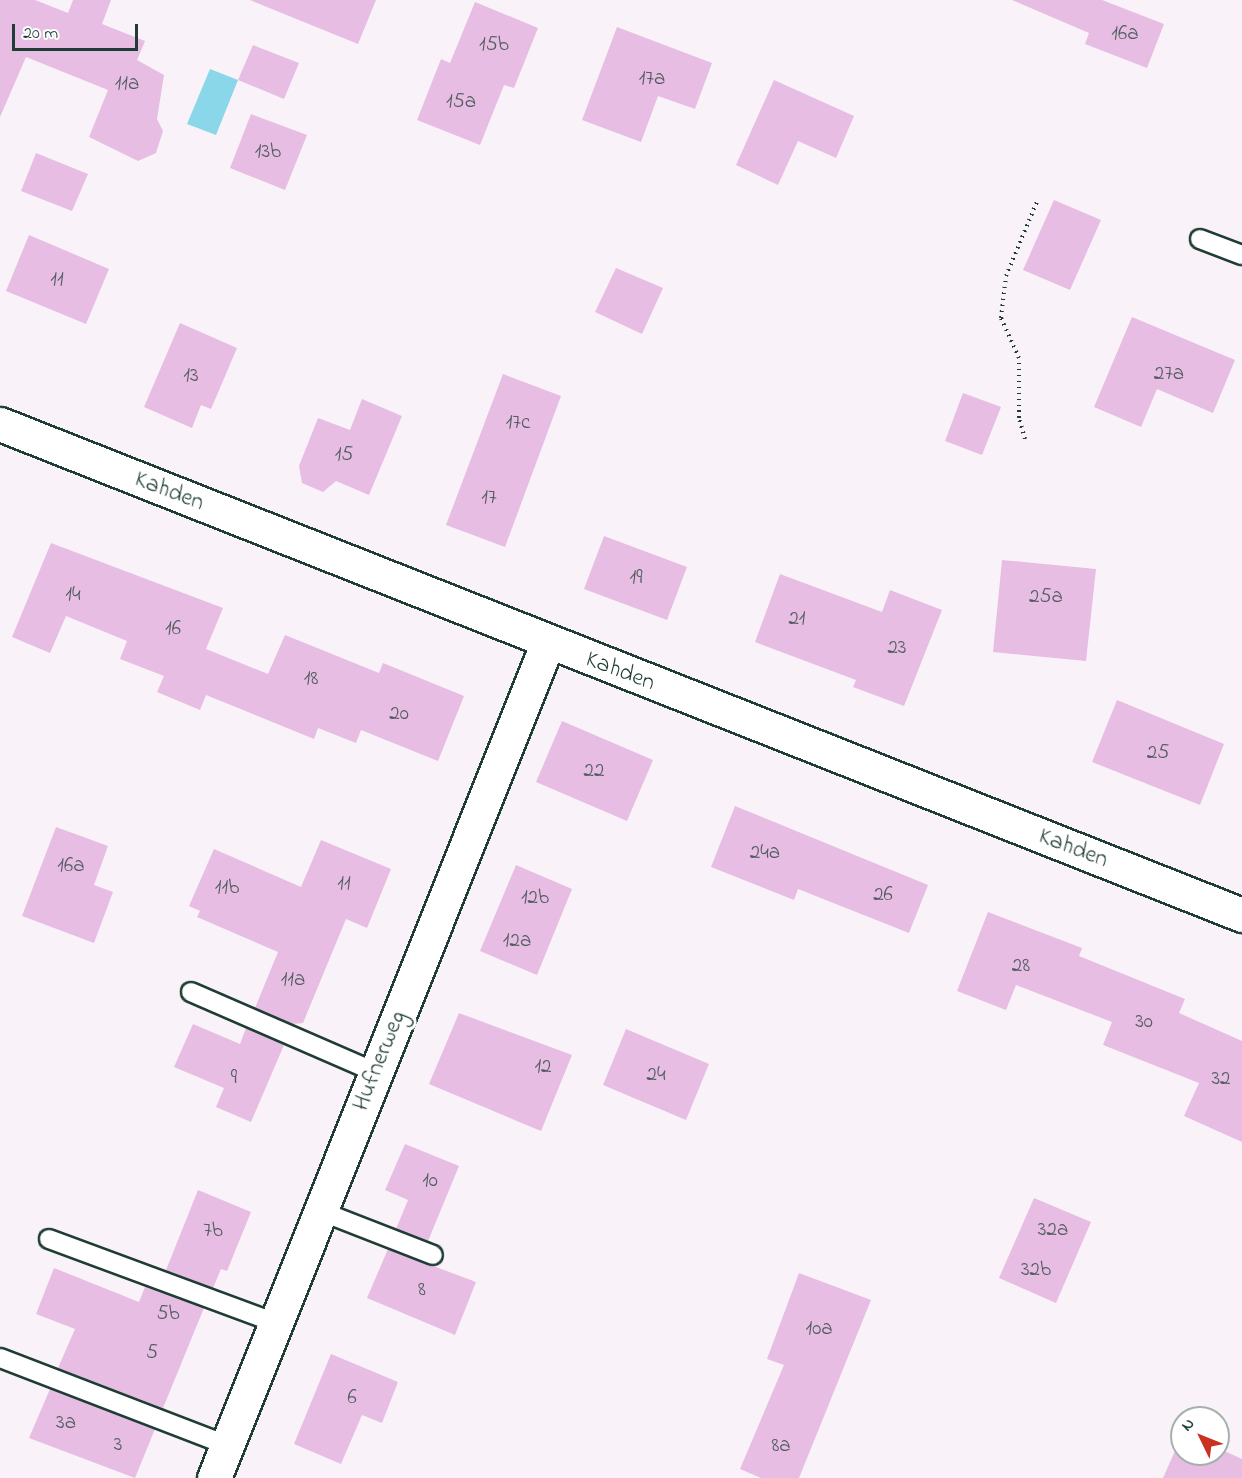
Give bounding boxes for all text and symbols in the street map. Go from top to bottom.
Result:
scale bar [15,12,141,50]
text: 20 m [23,21,58,47]
house number: 16a [1111,21,1139,47]
house number: 15b [479,32,509,58]
house number: 17a [639,66,665,92]
house number: 11a [115,71,139,97]
house number: 15a [446,89,476,115]
house number: 13b [255,139,281,165]
house number: 11 [50,267,64,293]
house number: 27a [1154,361,1184,387]
house number: 13 [183,363,199,389]
house number: 17c [506,410,530,436]
house number: 15 [335,442,353,468]
street label: Kahden [130,466,208,518]
house number: 17 [481,485,497,511]
house number: 19 [630,565,642,591]
house number: 14 [65,582,81,608]
house number: 25a [1029,584,1063,610]
house number: 21 [788,606,806,632]
house number: 16 [165,616,181,642]
house number: 23 [887,635,907,661]
street label: Kahden [581,646,659,698]
house number: 18 [304,666,318,692]
house number: 20 [389,701,409,727]
house number: 25 [1147,740,1169,766]
house number: 22 [584,758,604,784]
street label: Kahden [1034,823,1112,875]
house number: 24a [750,840,780,866]
house number: 16a [57,853,85,879]
house number: 11 [337,871,351,897]
house number: 11b [215,875,239,901]
house number: 26 [873,882,893,908]
house number: 12b [521,885,549,911]
house number: 12a [503,928,531,954]
house number: 28 [1012,953,1030,979]
house number: 11a [281,967,305,993]
street label: Hufnerweg [347,1007,413,1115]
house number: 30 [1135,1009,1153,1035]
house number: 12 [534,1054,552,1080]
house number: 24 [646,1062,666,1088]
house number: 9 [231,1065,237,1091]
house number: 32 [1211,1066,1231,1092]
house number: 10 [422,1168,438,1194]
house number: 32a [1038,1217,1068,1243]
house number: 7b [203,1218,223,1244]
house number: 32b [1021,1257,1051,1283]
house number: 8 [418,1277,426,1303]
house number: 5b [156,1301,180,1327]
house number: 10a [805,1316,833,1342]
house number: 5 [146,1340,158,1366]
house number: 6 [347,1385,357,1411]
north arrow [1170,1406,1230,1466]
house number: 3a [56,1410,76,1436]
text: N [1176,1413,1201,1437]
house number: 3 [114,1432,122,1458]
house number: 8a [771,1433,791,1459]

